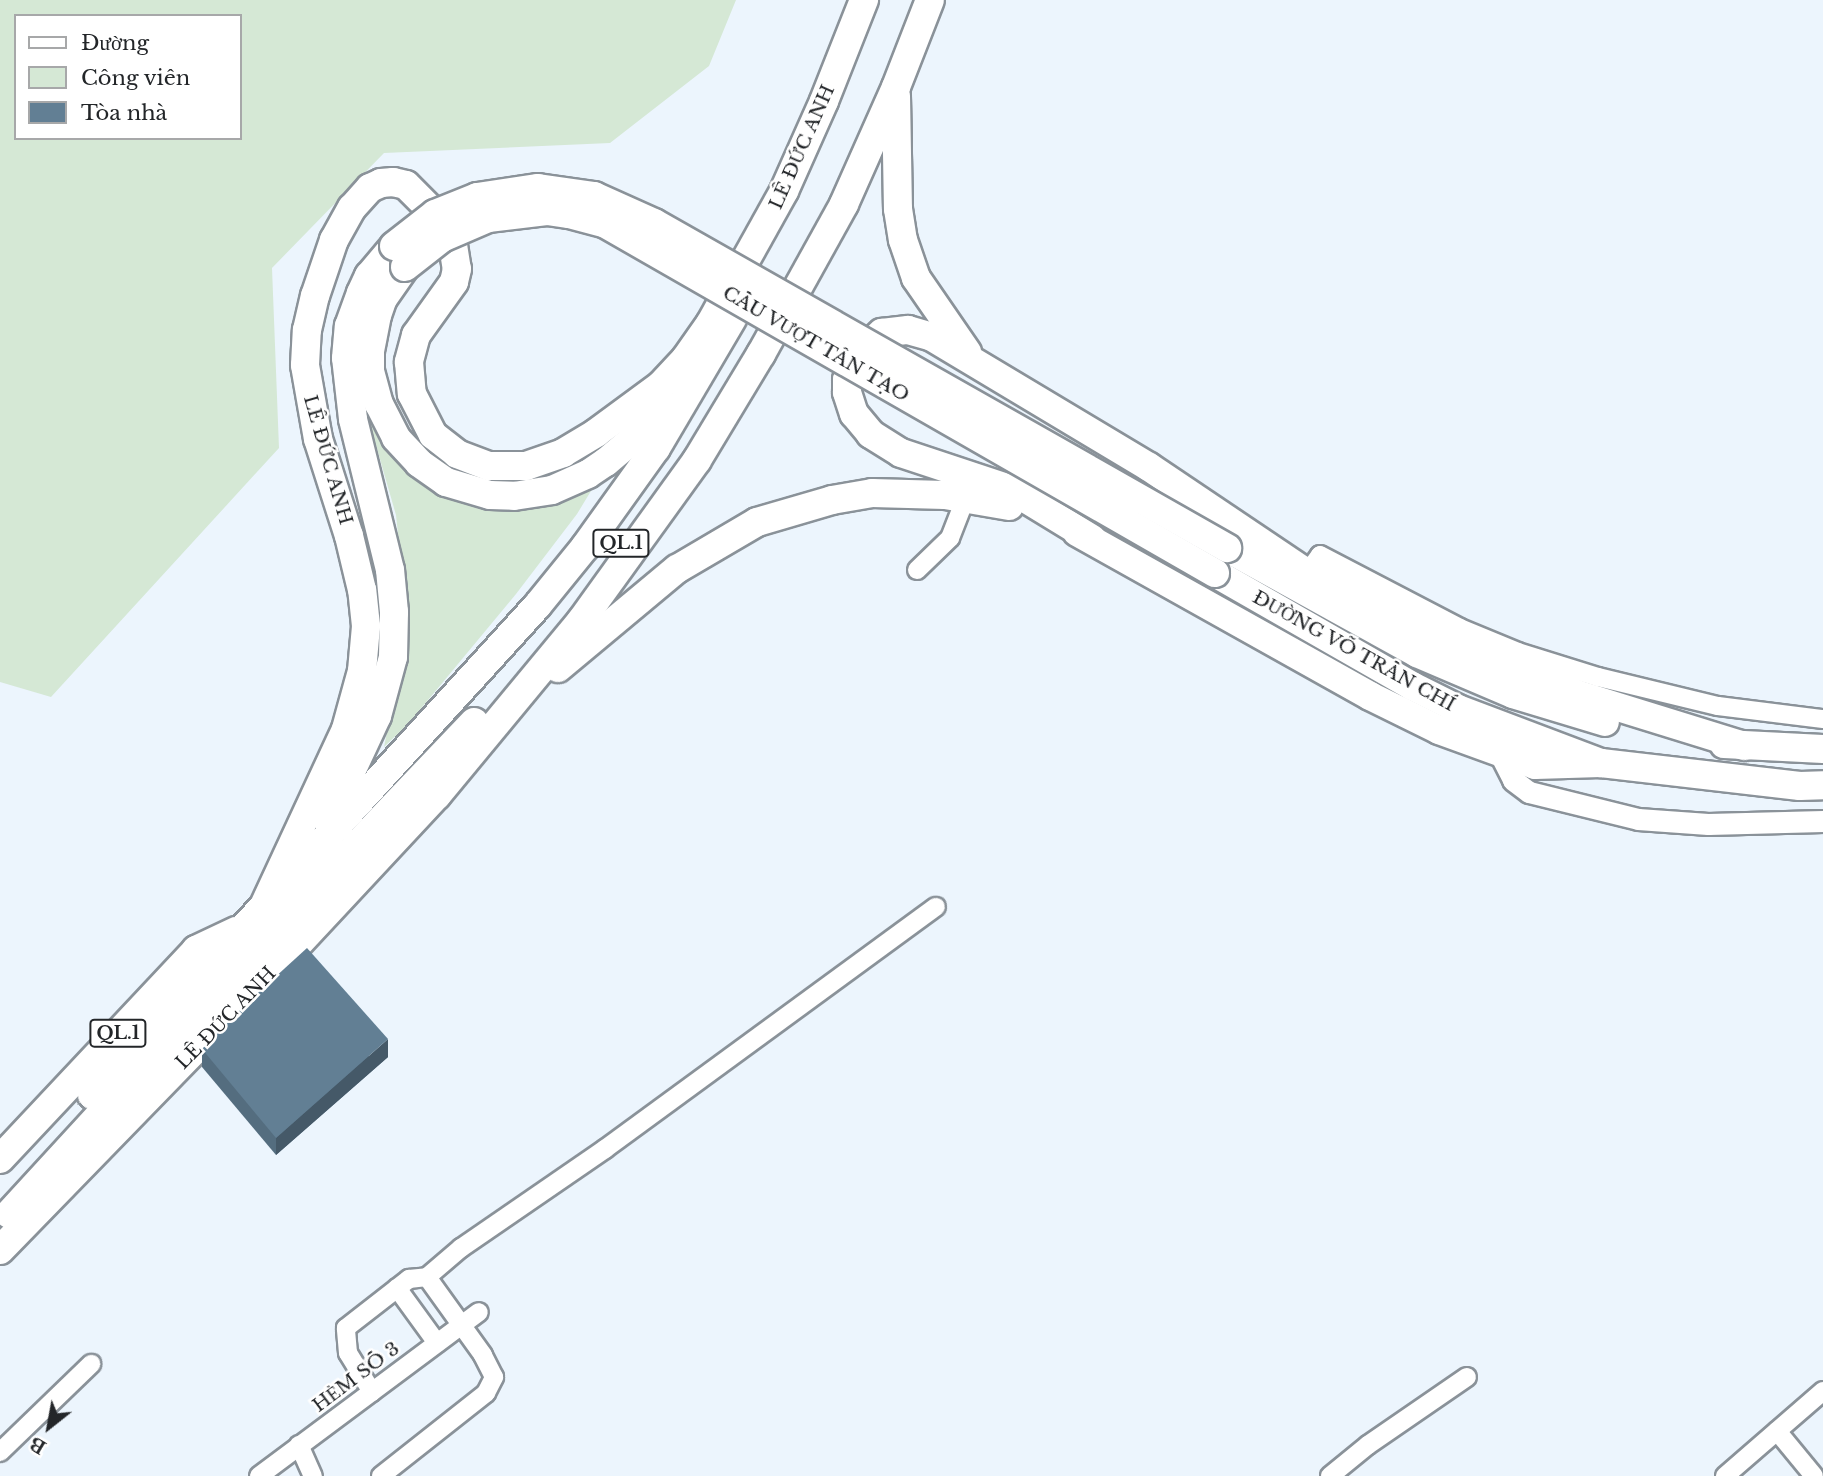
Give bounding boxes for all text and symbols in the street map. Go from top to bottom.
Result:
legend [14,14,242,140]
text: Đường [81,30,149,56]
text: Công viên [81,65,190,91]
street label: LÊ ĐỨC ANH [764,81,840,213]
text: Tòa nhà [81,100,167,126]
street label: CẦU VƯỢT TÂN TẠO [718,281,914,407]
street label: LÊ ĐỨC ANH [298,392,358,528]
road number: QL.1 [591,528,651,558]
street label: ĐƯỜNG VÕ TRẦN CHÍ [1248,585,1460,717]
street label: LÊ ĐỨC ANH [171,962,281,1074]
road number: QL.1 [88,1018,148,1048]
street label: HẺM SỐ 3 [308,1337,404,1417]
north arrow [14,1392,84,1462]
text: B [26,1432,50,1459]

